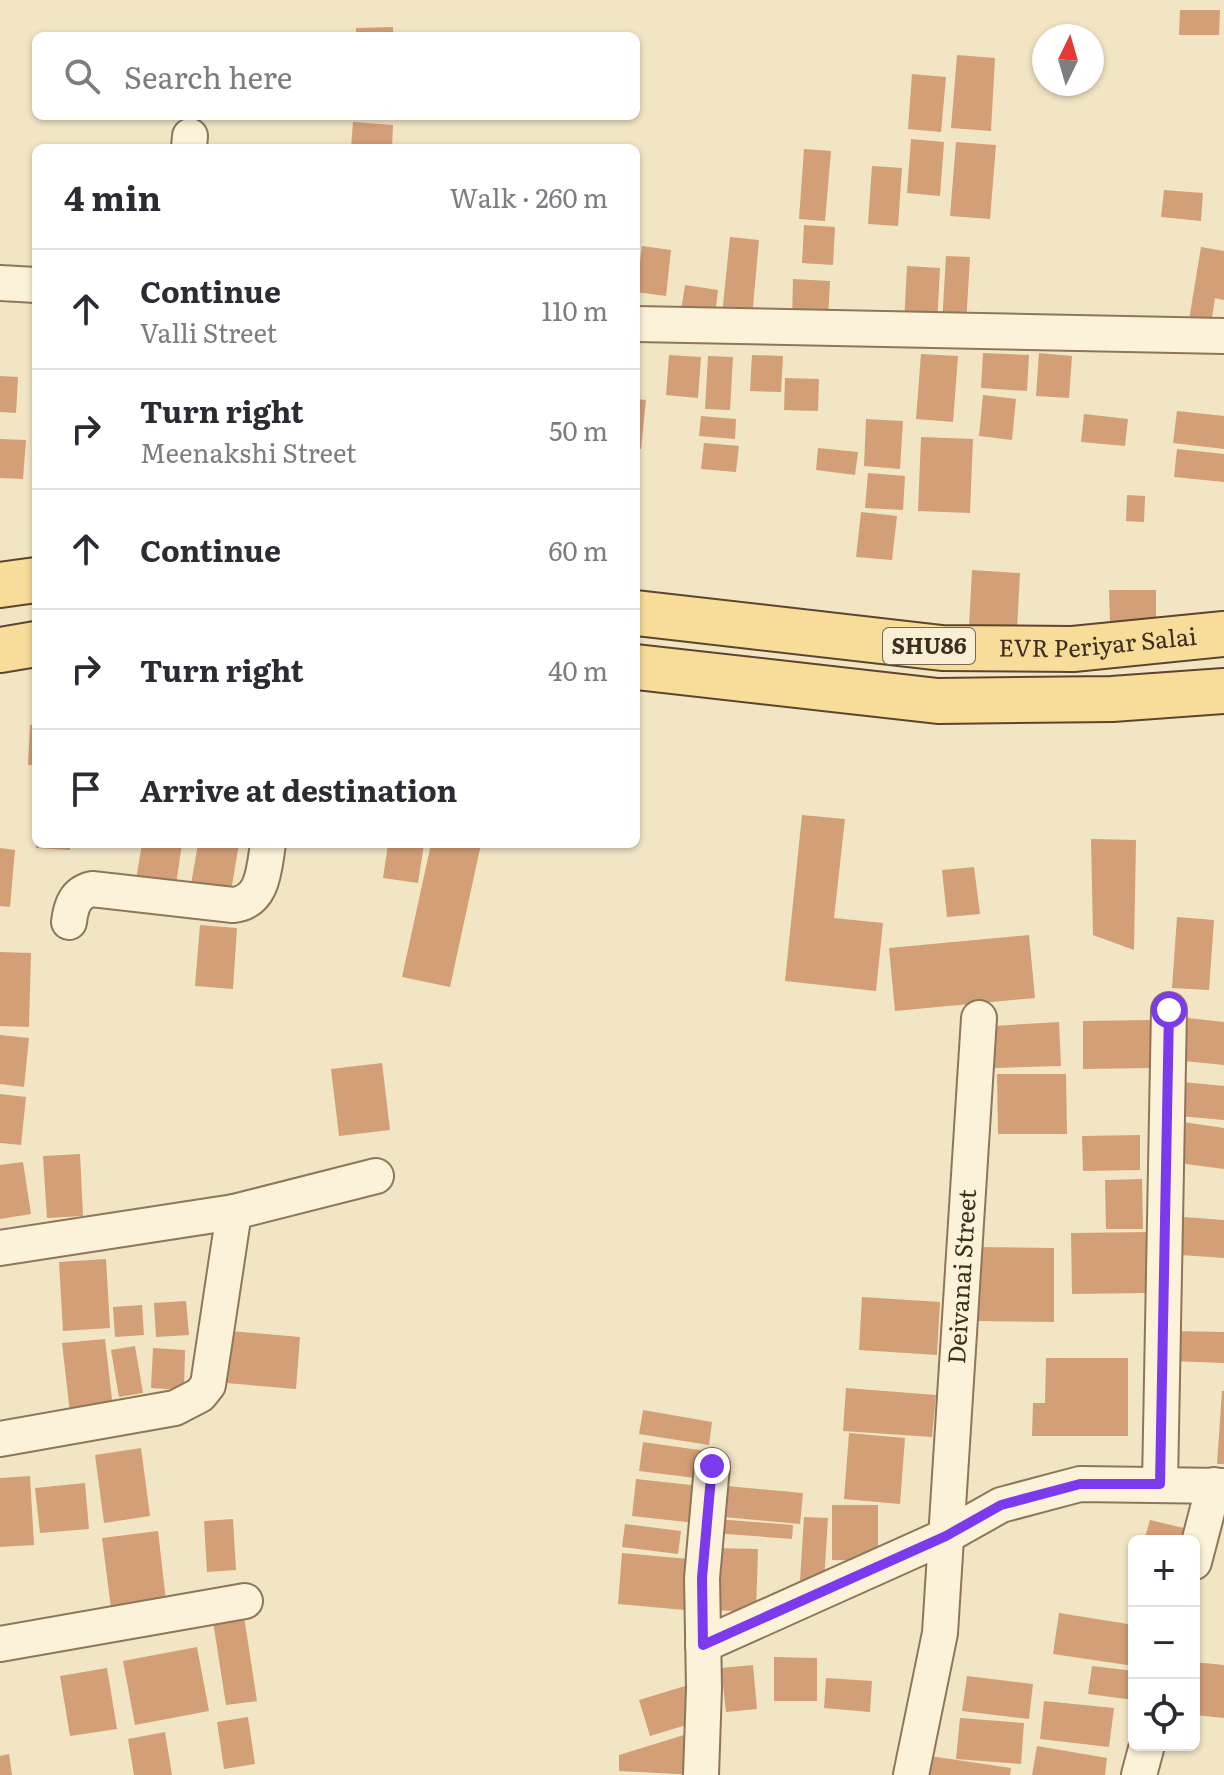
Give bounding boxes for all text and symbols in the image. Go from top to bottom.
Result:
north arrow [1032,24,1104,96]
search box [32,32,640,120]
icon: search [60,54,104,98]
text: Search here [124,54,292,98]
text: 4 min [64,171,161,221]
text: Walk · 260 m [450,177,608,216]
text: Continue [140,268,281,312]
icon: ahead [64,287,108,331]
text: 110 m [541,290,608,329]
text: Valli Street [140,312,277,351]
text: Turn right [140,388,304,432]
icon: right [64,407,108,451]
text: 50 m [549,410,608,449]
text: Meenakshi Street [140,432,357,471]
icon: ahead [64,527,108,571]
text: Continue [140,527,281,571]
text: 60 m [549,530,608,569]
street label: EVR Periyar Salai [999,617,1198,664]
road number: SHU86 [883,628,975,664]
icon: right [64,647,108,691]
text: Turn right [140,647,304,691]
text: 40 m [548,650,608,689]
icon: arrive [64,767,108,811]
text: Arrive at destination [140,767,457,811]
route start [1151,992,1187,1028]
street label: Deivanai Street [937,1188,983,1365]
route end [694,1448,730,1484]
map controls [1128,1535,1200,1751]
button: + [1128,1535,1200,1607]
button: − [1128,1607,1200,1679]
button: locate [1128,1679,1200,1751]

